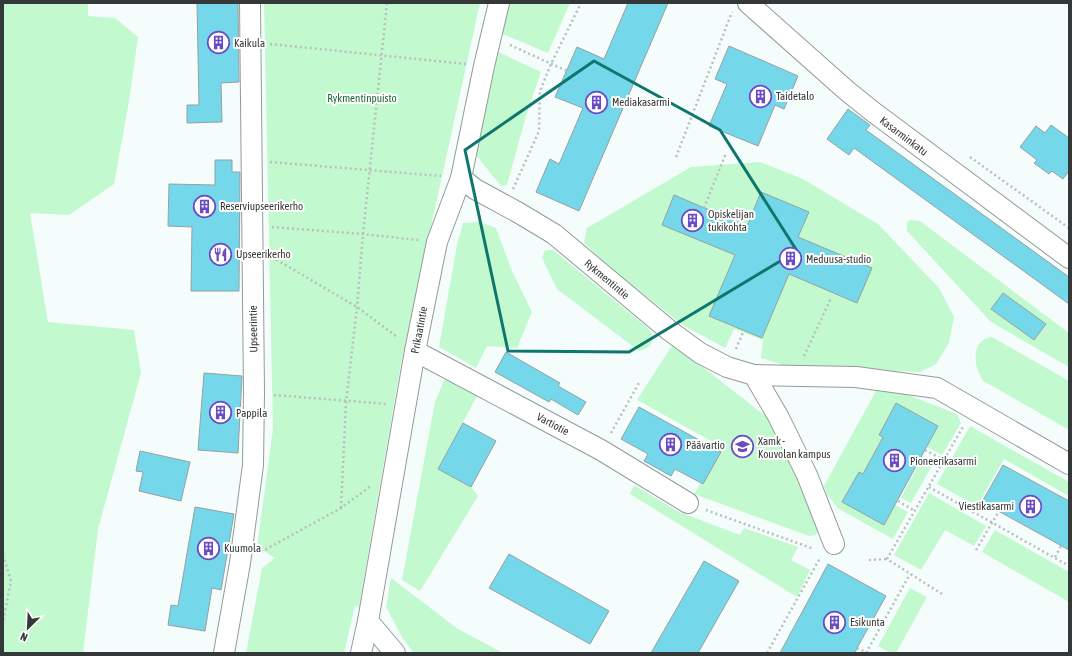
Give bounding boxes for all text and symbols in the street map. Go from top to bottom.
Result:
building icon: Kaikula [205,30,231,56]
place label: Kaikula [234,37,265,49]
building icon: Taidetalo [748,83,774,109]
building icon: Mediakasarmi [584,89,610,115]
place label: Taidetalo [776,90,814,102]
park label: Rykmentinpuisto [327,92,397,104]
place label: Mediakasarmi [612,96,670,108]
street label: Kasarminkatu [878,114,930,158]
building icon: Reserviupseerikerho [192,193,218,219]
place label: Reserviupseerikerho [220,200,303,212]
building icon: Opiskelijan tukikohta [679,207,705,233]
place label: Opiskelijan tukikohta [708,208,754,233]
restaurant icon: Upseerikerho [208,241,234,267]
building icon: Meduusa-studio [778,246,804,272]
place label: Upseerikerho [236,248,291,260]
place label: Meduusa-studio [806,253,871,265]
street label: Rykmentintie [582,257,632,301]
street label: Upseerintie [247,305,259,353]
street label: Prikaatintie [409,305,429,355]
building icon: Pappila [208,400,234,426]
place label: Pappila [236,407,267,419]
street label: Vartiotie [535,411,571,437]
building icon: Päävartio [658,432,684,458]
school or university icon: Xamk - Kouvolan kampus [730,434,756,460]
place label: Xamk - Kouvolan kampus [758,435,831,460]
place label: Päävartio [686,439,725,451]
building icon: Pioneerikasarmi [882,448,908,474]
place label: Pioneerikasarmi [910,455,977,467]
building icon: Viestikasarmi [1017,493,1043,519]
place label: Viestikasarmi [959,500,1014,512]
building icon: Kuumola [195,535,221,561]
place label: Kuumola [224,542,261,554]
north arrow [8,608,48,648]
building icon: Esikunta [821,609,847,635]
place label: Esikunta [850,616,885,628]
text: N [19,630,29,644]

